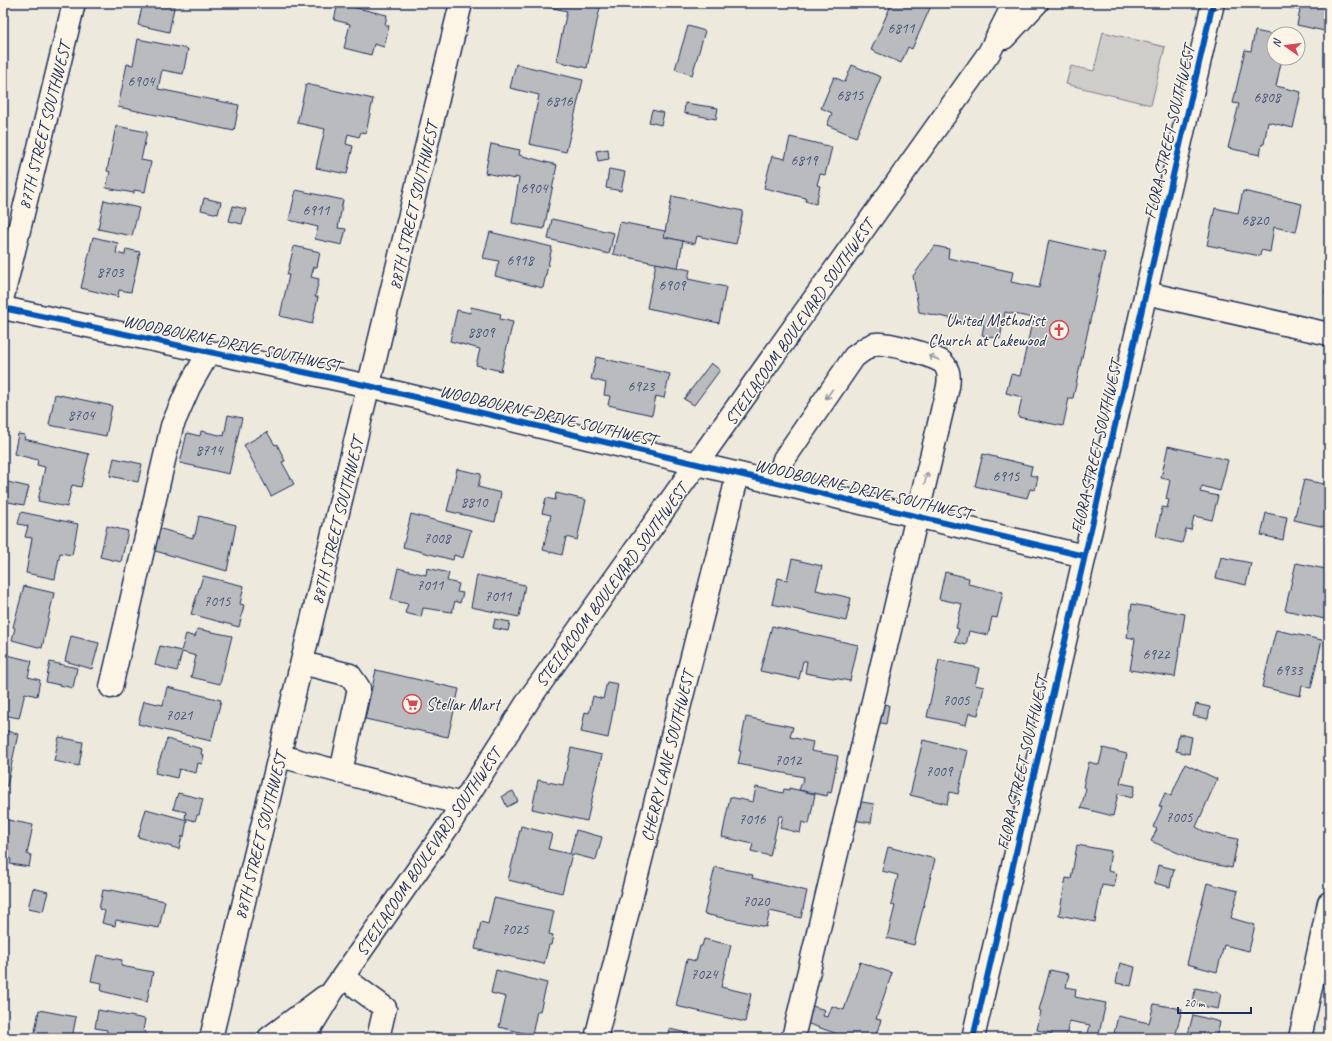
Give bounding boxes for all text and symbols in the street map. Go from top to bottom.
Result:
house number: 6811 [887,19,916,38]
north arrow [1266,26,1306,66]
street label: 87TH STREET SOUTHWEST [14,36,76,212]
text: N [1269,36,1284,49]
street label: FLORA STREET SOUTHWEST [1139,40,1200,221]
house number: 6904 [127,72,156,91]
house number: 6815 [836,86,865,105]
house number: 6808 [1253,88,1282,107]
house number: 6816 [545,92,574,111]
street label: 88TH STREET SOUTHWEST [384,116,444,292]
house number: 6819 [790,151,819,170]
house number: 6904 [520,179,549,198]
house number: 6911 [302,201,331,220]
house number: 6820 [1241,211,1270,230]
street label: STEILACOOM BOULEVARD SOUTHWEST [720,213,880,429]
house number: 6918 [506,251,535,270]
house number: 8703 [96,263,125,282]
house number: 6909 [658,276,687,295]
street label: WOODBOURNE DRIVE SOUTHWEST [121,310,346,378]
place label: United Methodist Church at Lakewood [928,310,1048,351]
church icon: United Methodist Church at Lakewood [1048,319,1070,341]
house number: 8809 [467,323,496,342]
one-way arrow [928,354,940,362]
street label: FLORA STREET SOUTHWEST [1066,355,1127,536]
house number: 6923 [627,377,656,396]
street label: WOODBOURNE DRIVE SOUTHWEST [438,380,662,452]
one-way arrow [825,388,833,399]
house number: 8704 [67,406,96,425]
street label: 88TH STREET SOUTHWEST [307,431,369,607]
house number: 8714 [195,441,224,460]
street label: WOODBOURNE DRIVE SOUTHWEST [753,454,977,526]
house number: 6915 [992,467,1021,486]
one-way arrow [923,472,931,485]
street label: STEILACOOM BOULEVARD SOUTHWEST [531,477,694,691]
house number: 8810 [460,493,489,512]
house number: 7008 [423,529,452,548]
house number: 7011 [416,576,445,595]
house number: 7011 [484,587,513,606]
house number: 7015 [203,592,232,611]
house number: 6922 [1142,645,1171,664]
house number: 6933 [1275,661,1304,680]
street label: CHERRY LANE SOUTHWEST [636,666,700,843]
street label: FLORA STREET SOUTHWEST [992,671,1053,852]
house number: 7005 [942,691,971,710]
supermarket icon: Stellar Mart [401,693,423,715]
place label: Stellar Mart [426,694,502,715]
house number: 7021 [165,706,194,725]
street label: STEILACOOM BOULEVARD SOUTHWEST [351,742,508,960]
street label: 88TH STREET SOUTHWEST [230,746,292,922]
house number: 7012 [774,751,803,770]
house number: 7009 [925,762,954,781]
house number: 7005 [1165,808,1194,827]
house number: 7016 [738,810,767,829]
house number: 7020 [742,892,771,911]
house number: 7025 [501,920,530,939]
house number: 7024 [690,965,719,984]
scale bar [1178,989,1251,1015]
text: 20 m [1184,995,1206,1011]

